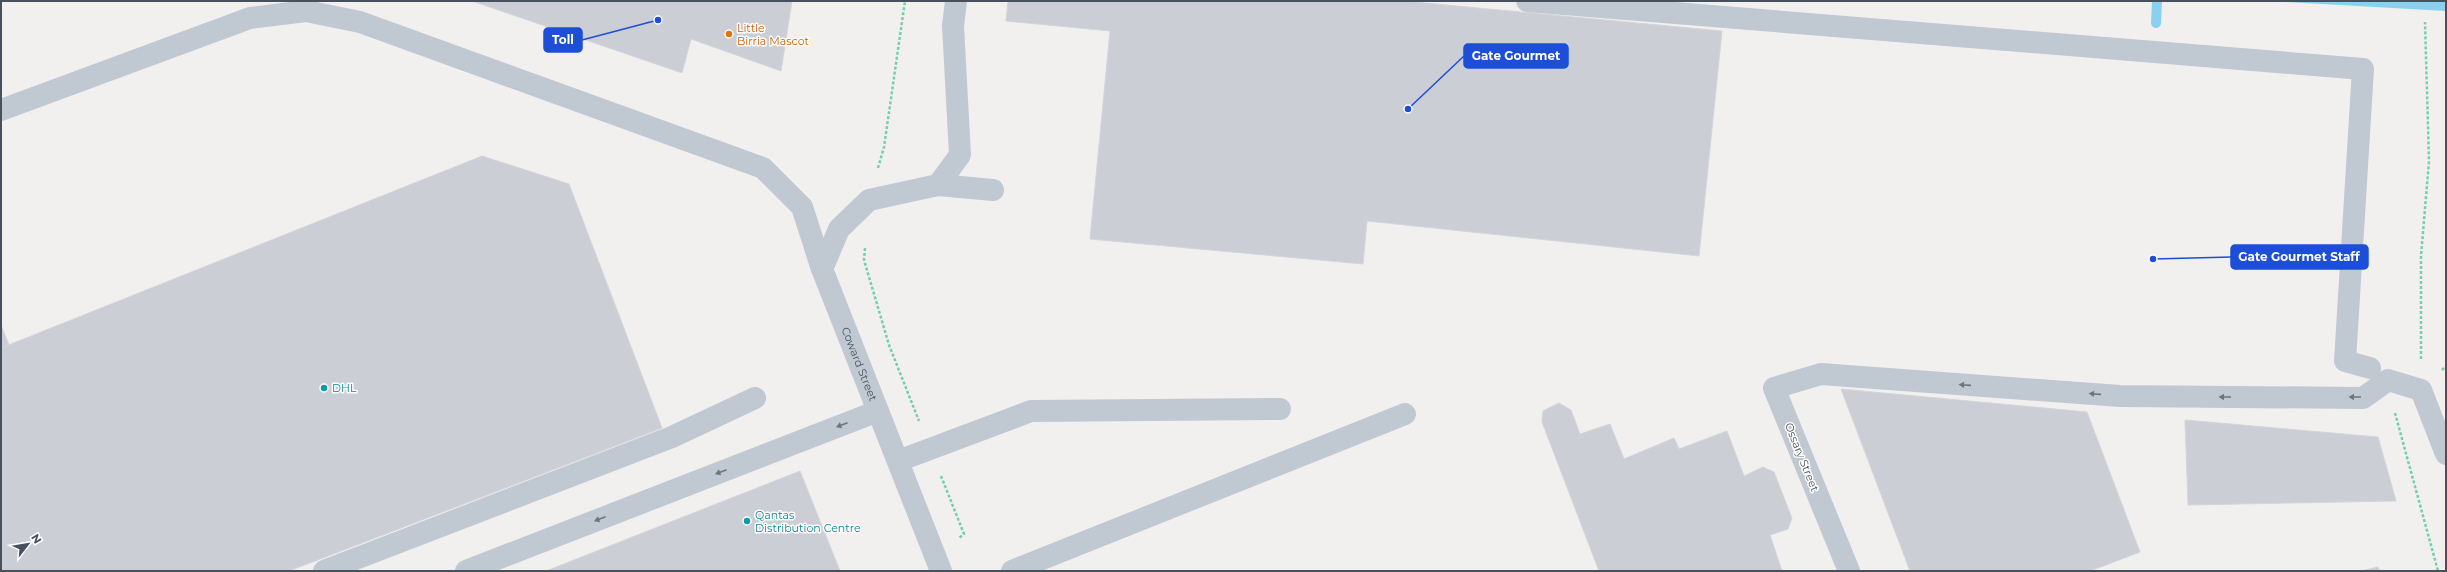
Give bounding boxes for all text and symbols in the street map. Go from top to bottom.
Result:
place label: Little Birria Mascot [737,21,810,48]
callout: Toll [544,28,582,52]
marker: Little Birria Mascot [724,29,734,39]
text: Toll [552,32,574,47]
callout: Gate Gourmet [1464,44,1568,68]
text: Gate Gourmet [1472,48,1561,63]
callout: Gate Gourmet Staff [2231,245,2368,269]
text: Gate Gourmet Staff [2238,249,2361,264]
street label: Coward Street [839,325,880,403]
place label: DHL [332,381,357,395]
one-way arrow [1959,381,1971,388]
marker: DHL [319,383,329,393]
one-way arrow [2089,391,2101,398]
one-way arrow [2218,394,2231,400]
one-way arrow [2348,394,2361,400]
street label: Ossary Street [1782,421,1822,494]
one-way arrow [835,422,847,428]
one-way arrow [715,469,726,475]
place label: Qantas Distribution Centre [755,508,861,535]
marker: Qantas Distribution Centre [742,516,752,526]
one-way arrow [593,517,605,523]
north arrow [8,524,48,564]
text: N [28,531,45,546]

